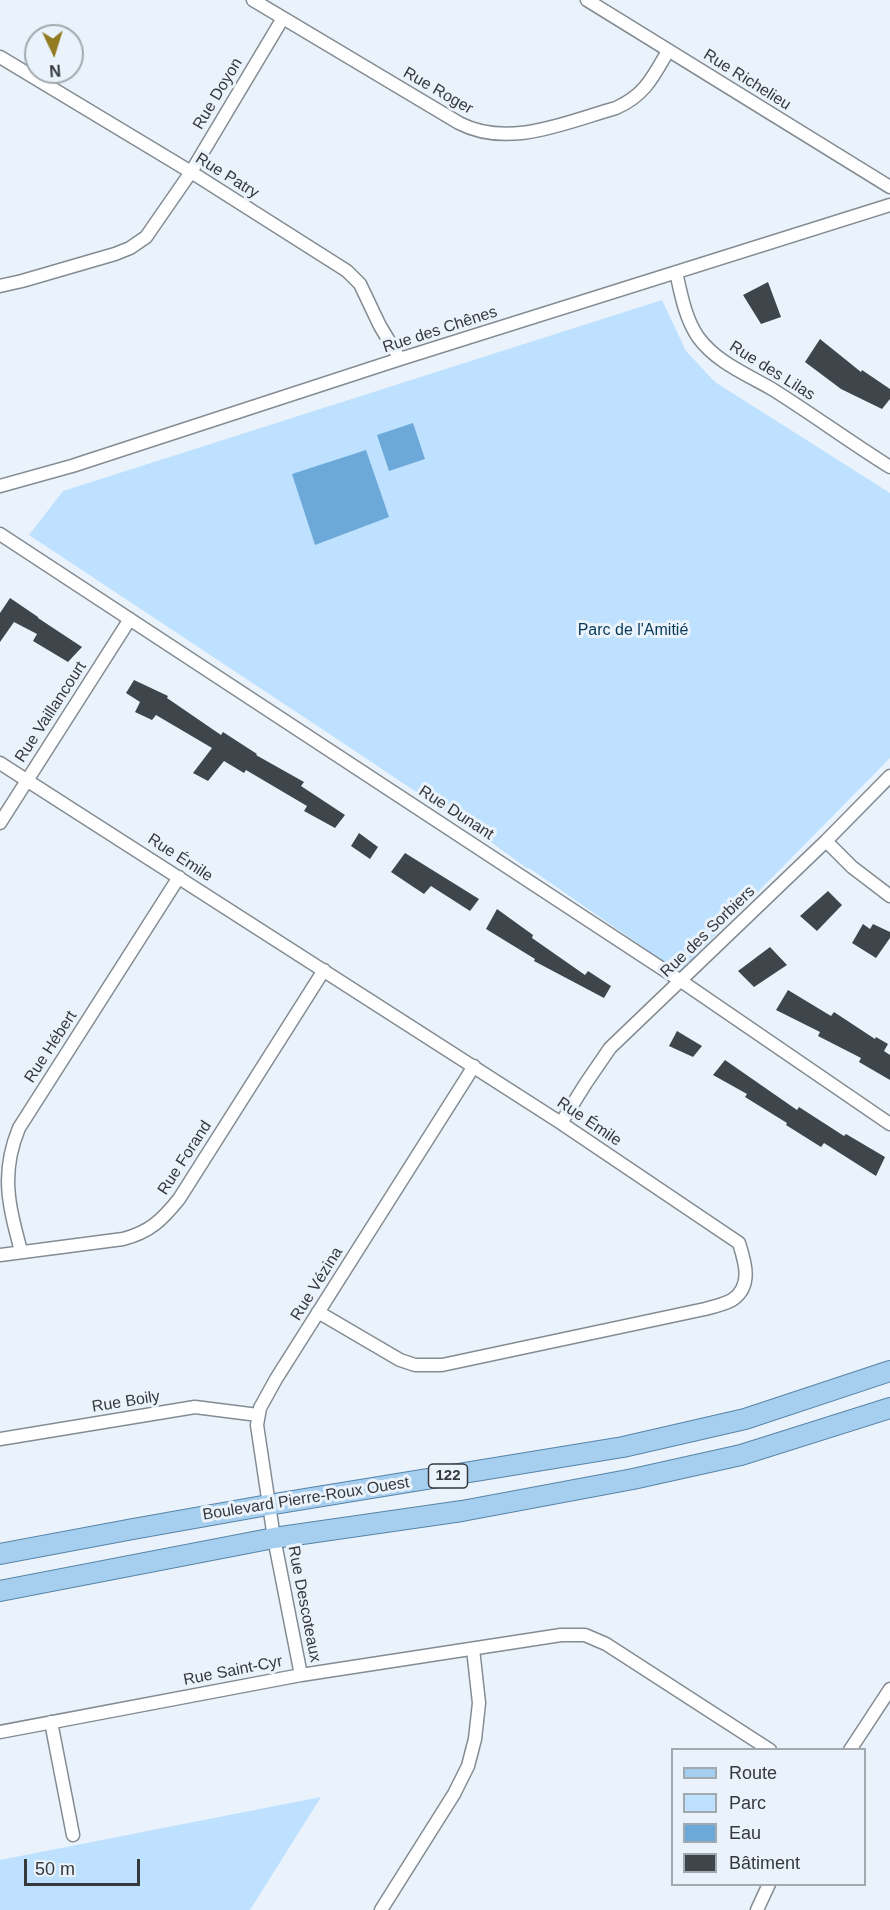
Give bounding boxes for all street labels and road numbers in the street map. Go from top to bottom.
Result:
street label: Rue Richelieu [700,45,794,115]
street label: Rue Doyon [189,55,247,133]
street label: Rue Roger [400,63,476,119]
street label: Rue Patry [192,149,262,203]
street label: Rue des Chênes [380,302,500,358]
street label: Rue des Lilas [726,337,818,405]
street label: Rue Vaillancourt [11,658,91,766]
street label: Rue Dunant [415,782,497,844]
street label: Rue Émile [144,830,216,886]
street label: Rue des Sorbiers [657,882,759,982]
street label: Rue Hébert [21,1007,81,1087]
street label: Rue Émile [553,1093,625,1151]
street label: Rue Forand [154,1117,216,1199]
street label: Rue Vézina [287,1244,347,1324]
street label: Rue Boily [91,1387,161,1417]
road number: 122 [428,1464,468,1488]
street label: Boulevard Pierre-Roux Ouest [201,1473,411,1525]
street label: Rue Descoteaux [283,1544,325,1664]
street label: Rue Saint-Cyr [182,1652,284,1690]

